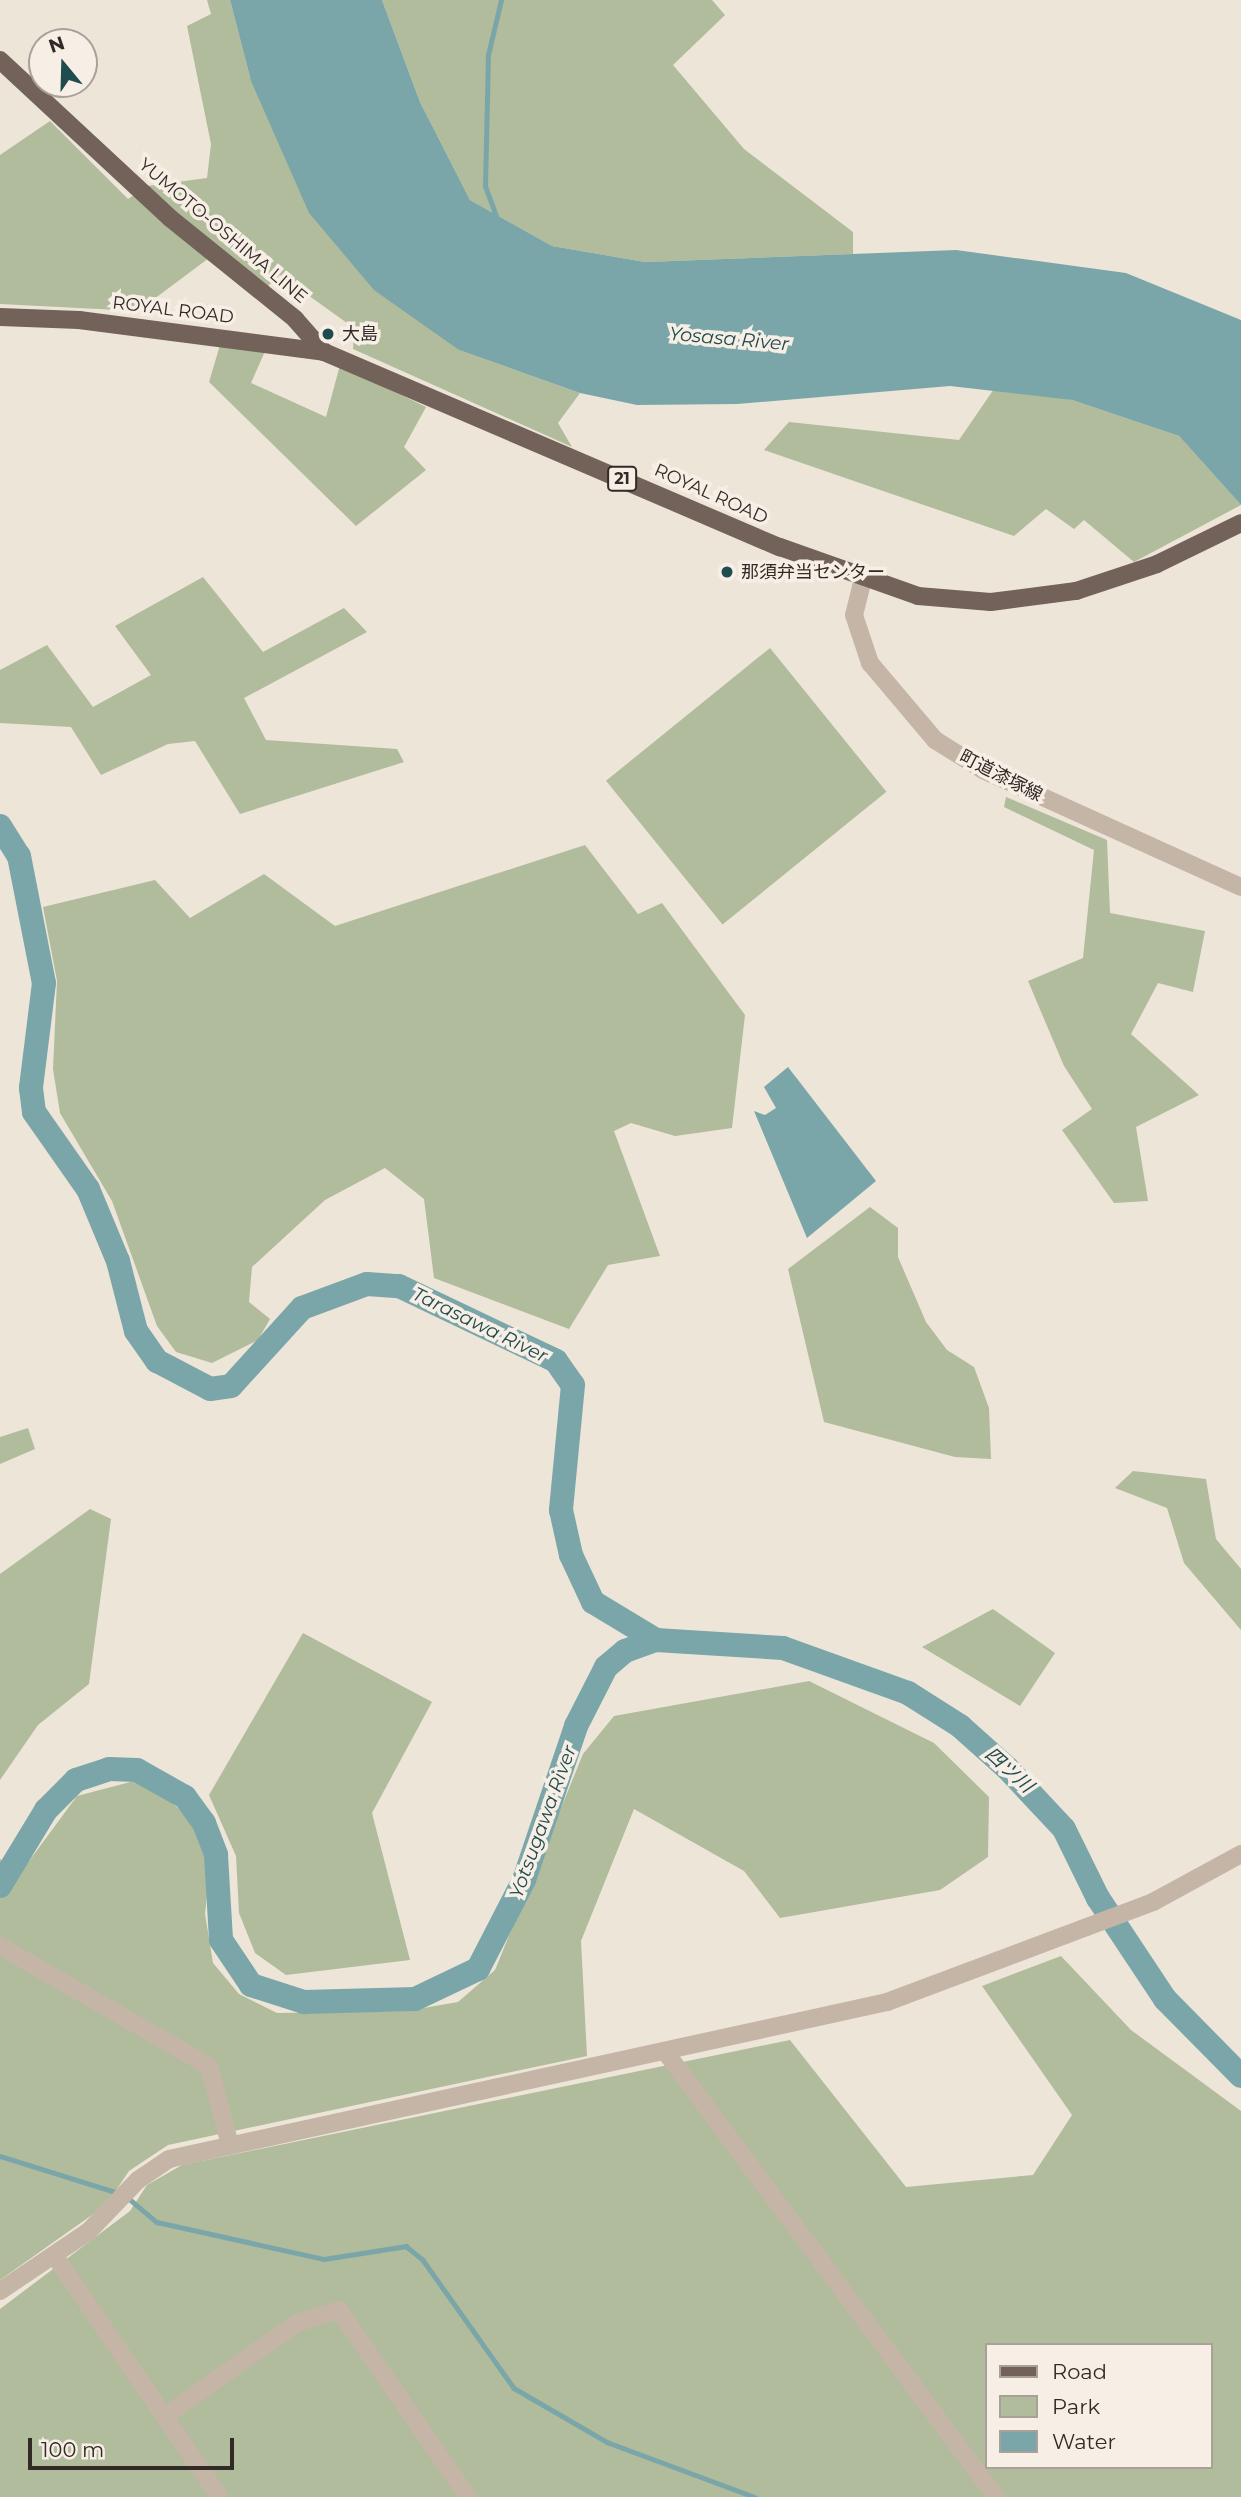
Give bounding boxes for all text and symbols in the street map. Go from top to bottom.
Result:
north arrow [28,28,98,98]
text: N [46,31,68,58]
street label: YUMOTO-OSHIMA LINE [134,154,312,308]
street label: ROYAL ROAD [111,292,235,328]
water label: Yosasa River [668,322,790,356]
place label: 大島 [342,323,378,345]
marker: 大島 [320,326,336,342]
street label: ROYAL ROAD [651,459,771,529]
road number: 21 [606,466,638,492]
place label: 那須弁当センター [741,561,885,583]
marker: 那須弁当センター [719,564,735,580]
street label: 町道漆塚線 [956,746,1046,806]
water label: Tarasawa River [409,1282,551,1368]
water label: Yotsugawa River [505,1742,581,1902]
water label: 四ツ川 [980,1742,1038,1798]
legend [986,2343,1213,2469]
text: Road [1052,2359,1107,2384]
text: Park [1052,2394,1100,2419]
scale bar [32,2424,238,2468]
text: Water [1052,2429,1116,2454]
text: 100 m [41,2437,104,2462]

